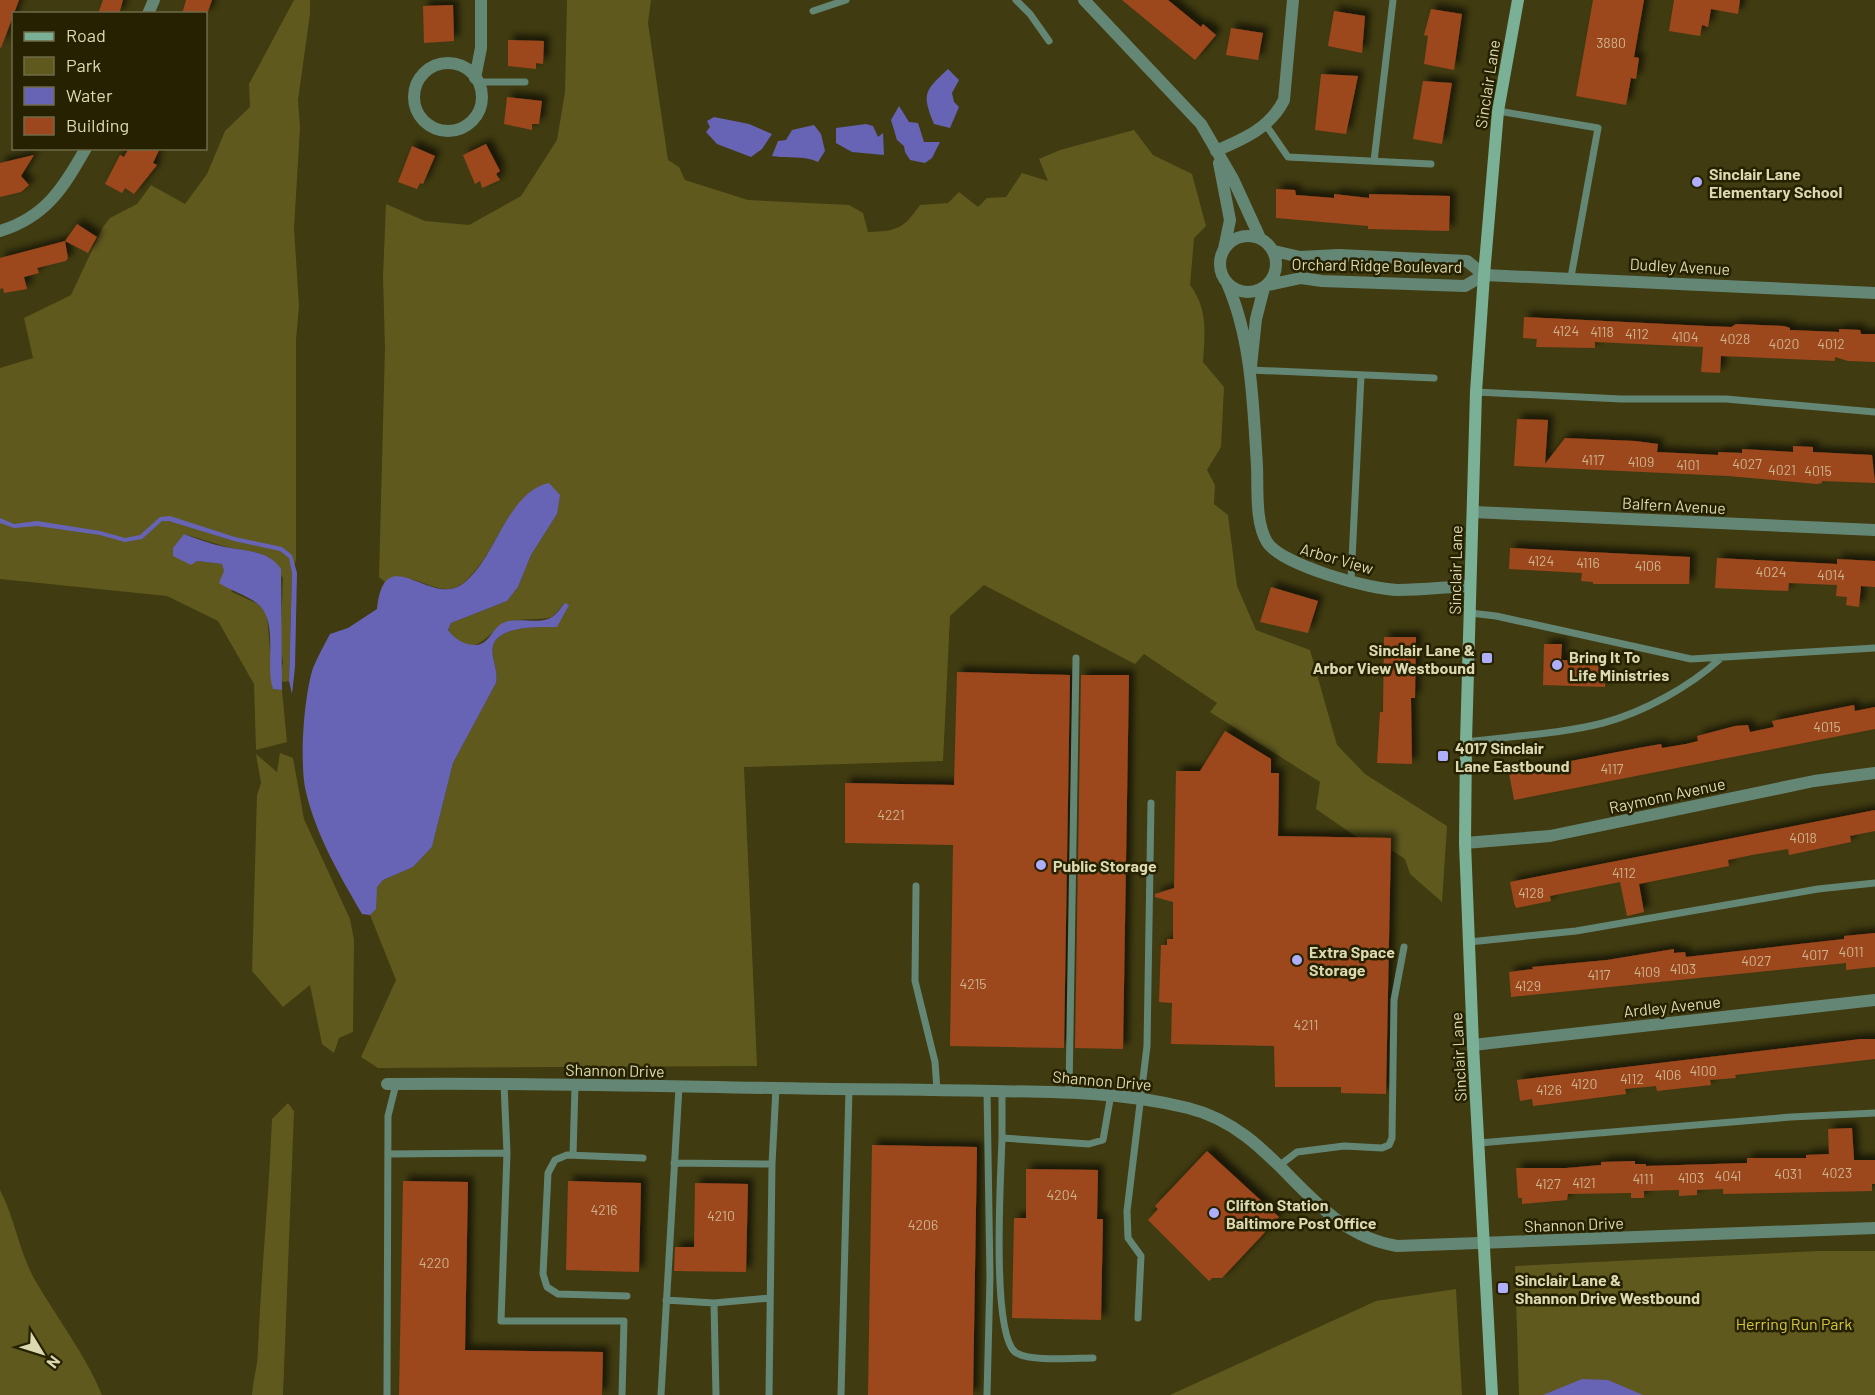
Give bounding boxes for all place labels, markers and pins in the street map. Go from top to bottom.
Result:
place label: Sinclair Lane Elementary School [1709,164,1843,201]
marker: Sinclair Lane Elementary School [1690,175,1704,189]
place label: Sinclair Lane & Arbor View Westbound [1313,640,1475,677]
place label: Bring It To Life Ministries [1569,647,1669,684]
marker: Sinclair Lane & Arbor View Westbound [1480,651,1494,665]
marker: Bring It To Life Ministries [1550,658,1564,672]
place label: 4017 Sinclair Lane Eastbound [1455,738,1570,775]
marker: 4017 Sinclair Lane Eastbound [1436,749,1450,763]
place label: Public Storage [1053,856,1157,875]
marker: Public Storage [1034,858,1048,872]
place label: Extra Space Storage [1309,942,1395,979]
marker: Extra Space Storage [1290,953,1304,967]
place label: Clifton Station Baltimore Post Office [1226,1195,1377,1232]
marker: Clifton Station Baltimore Post Office [1207,1206,1221,1220]
place label: Sinclair Lane & Shannon Drive Westbound [1515,1270,1700,1307]
marker: Sinclair Lane & Shannon Drive Westbound [1496,1281,1510,1295]

